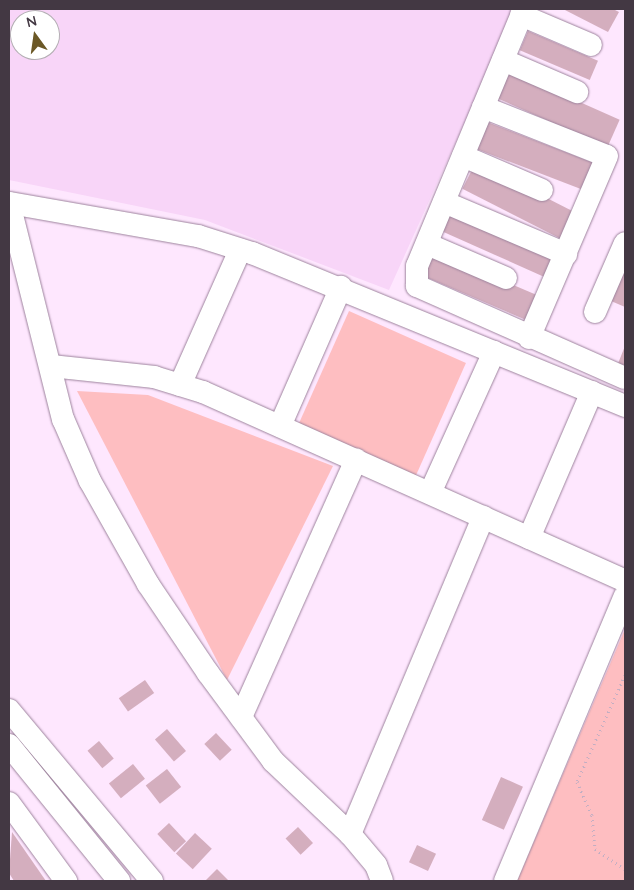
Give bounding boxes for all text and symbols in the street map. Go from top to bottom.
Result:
north arrow [10,10,60,60]
text: N [24,11,39,31]

